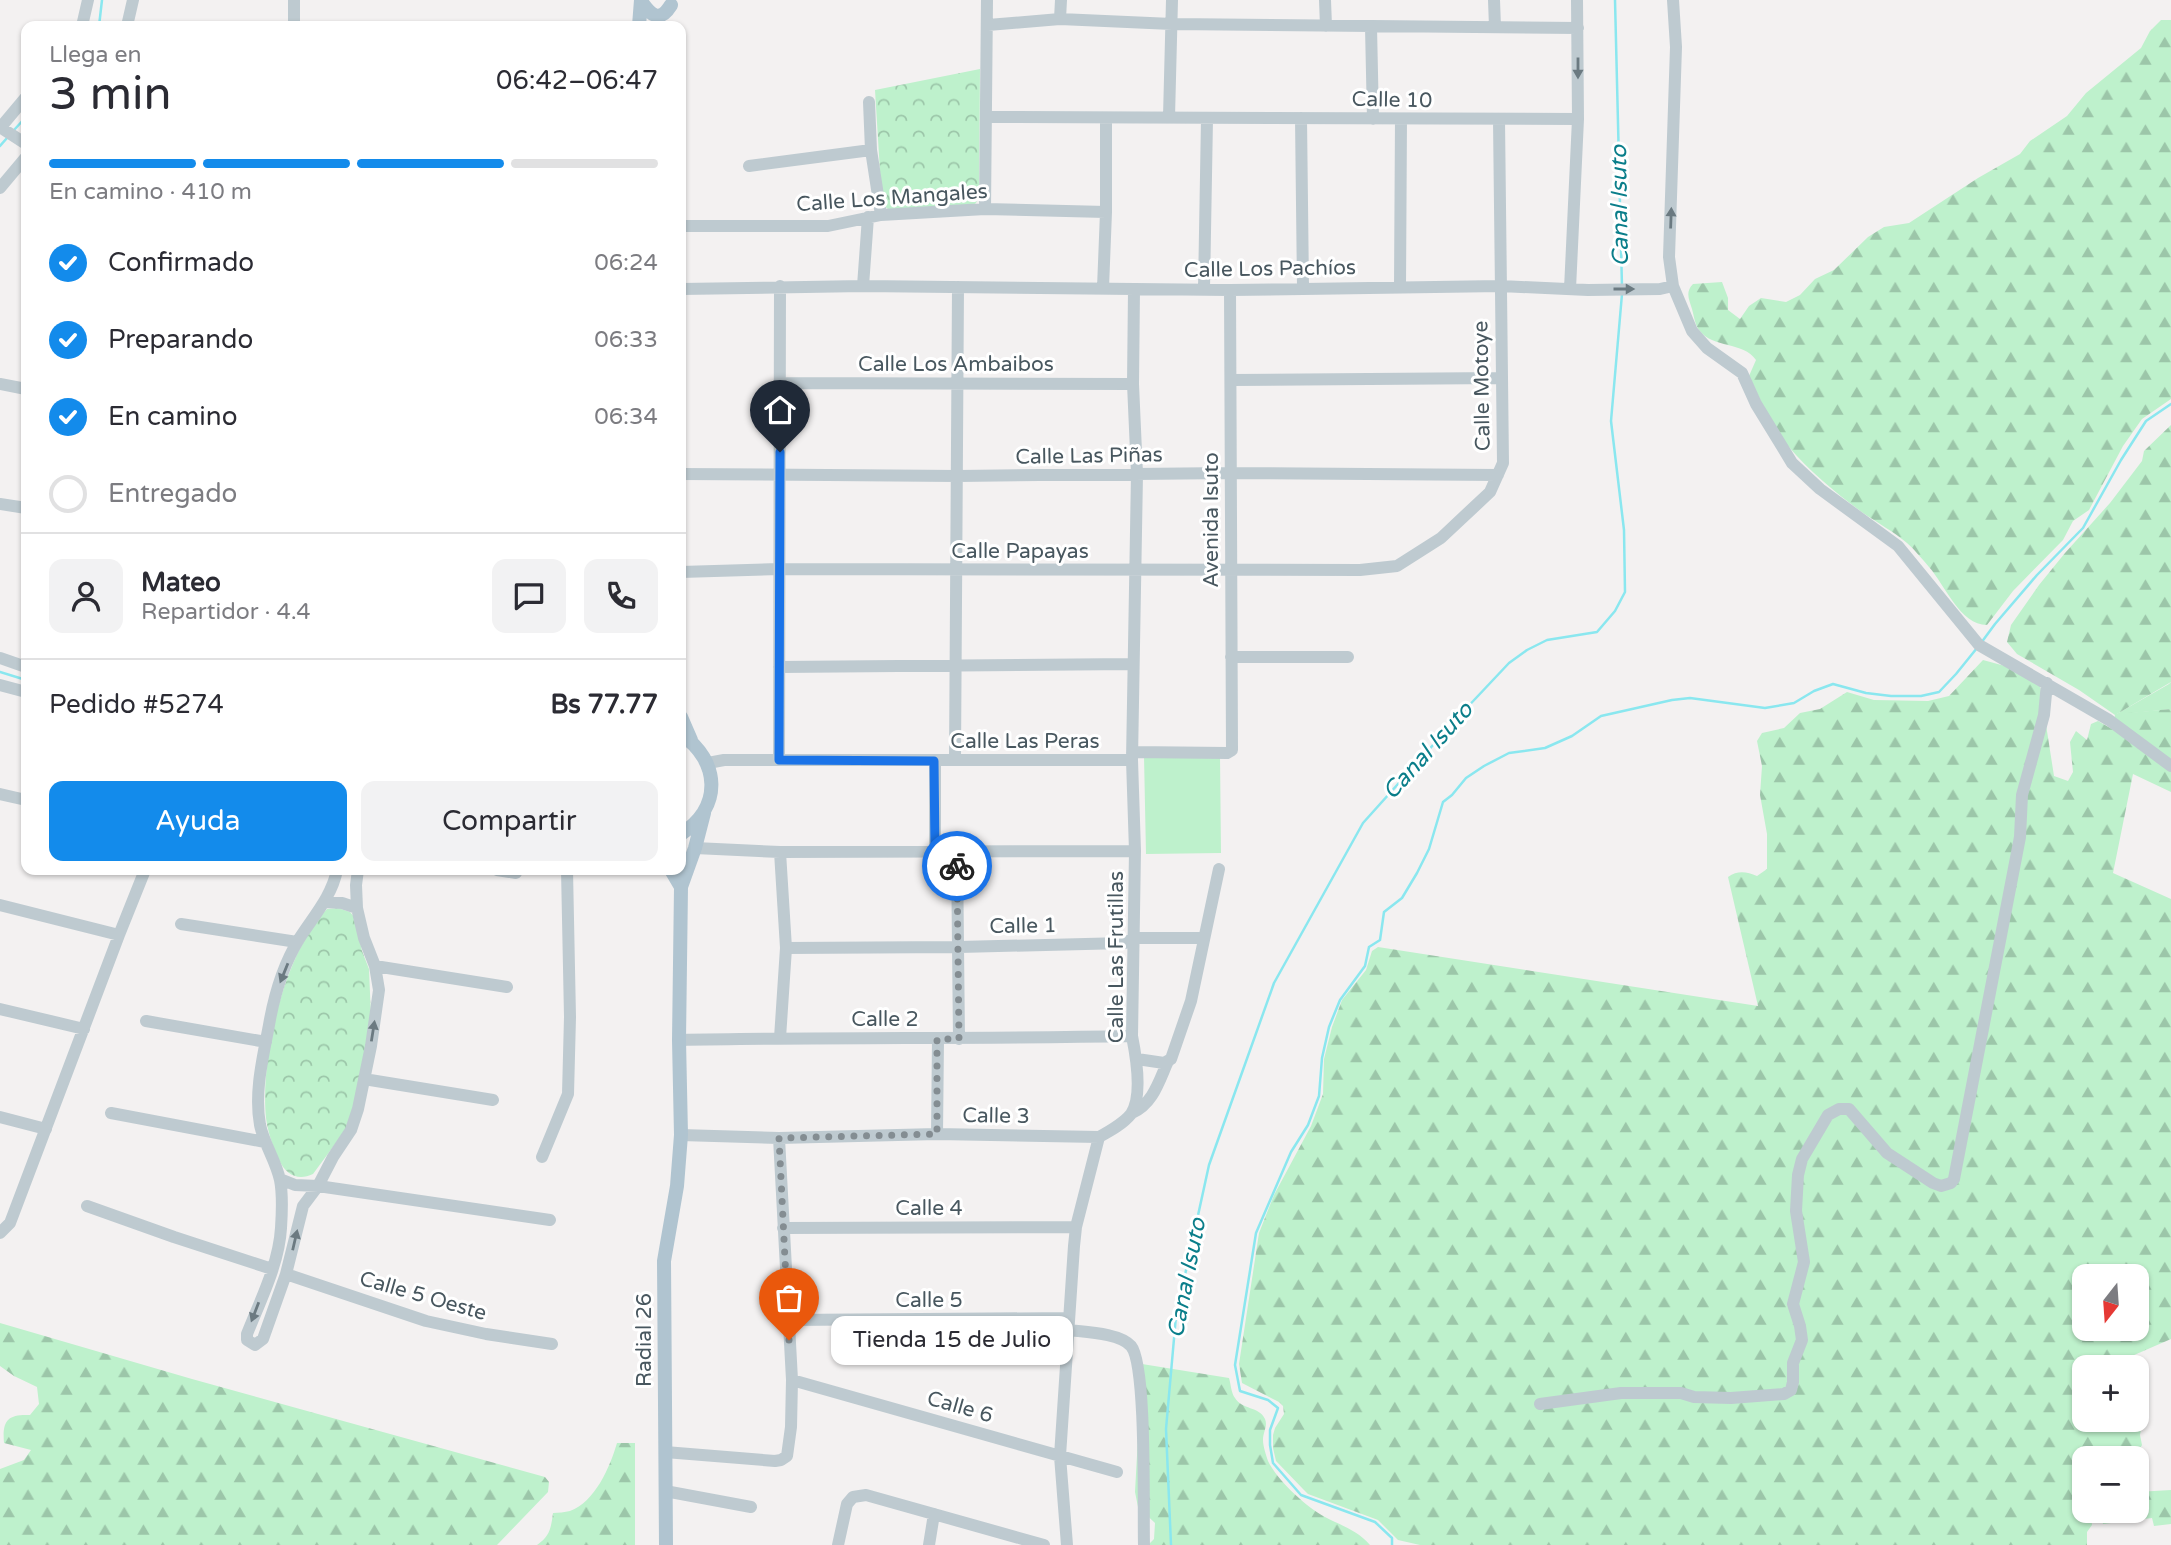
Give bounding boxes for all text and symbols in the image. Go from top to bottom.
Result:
text: Llega en [49,41,141,69]
one-way arrow [1572,57,1584,79]
text: 06:42–06:47 [496,65,658,96]
text: 3 min [49,67,172,122]
street label: Calle 10 [1351,87,1433,113]
water label: Canal Isuto [1605,144,1635,267]
text: En camino · 410 m [49,178,252,206]
street label: Calle Los Mangales [795,179,989,217]
one-way arrow [1665,207,1676,229]
icon: check [49,244,87,282]
text: Confirmado [108,247,254,278]
text: 06:24 [594,249,658,277]
street label: Calle Los Pachíos [1184,255,1356,283]
one-way arrow [1614,284,1636,295]
street label: Calle Motoye [1468,320,1496,451]
icon: check [49,321,87,359]
text: Preparando [108,324,253,355]
text: 06:33 [594,326,658,354]
street label: Calle Los Ambaibos [858,352,1054,377]
pin [750,380,810,452]
icon: home [761,391,799,429]
icon: check [49,398,87,436]
text: En camino [108,401,237,432]
text: 06:34 [594,403,658,431]
street label: Calle Las Piñas [1015,442,1163,470]
street label: Avenida Isuto [1199,452,1224,588]
text: Entregado [108,478,237,509]
street label: Calle Papayas [951,539,1089,564]
button: person [49,559,123,633]
button: chat [492,559,566,633]
button: phone [584,559,658,633]
text: Mateo [141,567,221,598]
text: Repartidor · 4.4 [141,598,311,626]
text: Pedido #5274 [49,689,224,720]
text: Bs 77.77 [550,689,658,720]
water label: Canal Isuto [1377,696,1480,806]
street label: Calle Las Peras [950,729,1100,754]
button: Ayuda [49,781,347,861]
button: Compartir [361,781,658,861]
courier [922,831,992,901]
icon: bike [938,847,976,885]
street label: Calle Las Frutillas [1104,871,1129,1043]
street label: Calle 1 [989,913,1057,939]
one-way arrow [278,963,289,984]
street label: Calle 2 [851,1007,919,1032]
one-way arrow [368,1019,379,1041]
street label: Calle 3 [962,1103,1030,1129]
street label: Calle 4 [895,1196,963,1221]
water label: Canal Isuto [1162,1215,1213,1340]
one-way arrow [289,1229,300,1251]
north arrow [2072,1264,2149,1340]
map controls [2072,1264,2149,1523]
street label: Calle 5 Oeste [357,1266,490,1326]
pin [759,1268,819,1340]
icon: bag [770,1279,808,1317]
street label: Calle 5 [895,1288,963,1313]
street label: Radial 26 [632,1293,657,1387]
one-way arrow [250,1302,261,1323]
callout: Tienda 15 de Julio [831,1316,1072,1364]
text: Tienda 15 de Julio [853,1326,1051,1354]
button: + [2072,1355,2149,1432]
street label: Calle 6 [924,1386,996,1428]
button: − [2072,1446,2149,1523]

